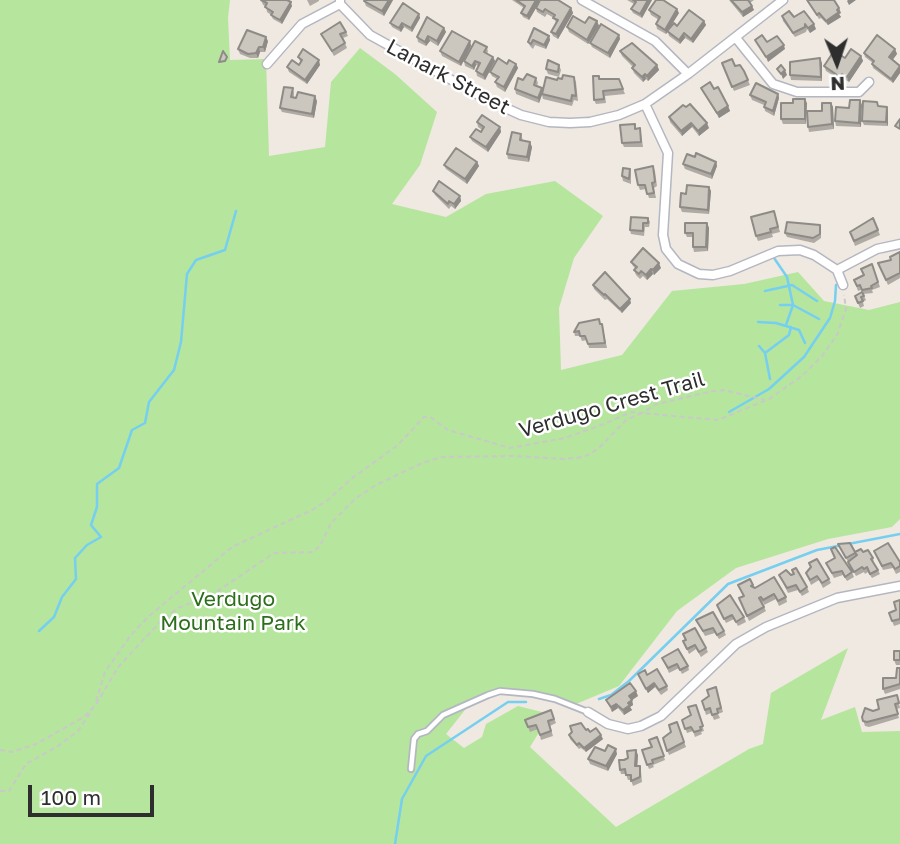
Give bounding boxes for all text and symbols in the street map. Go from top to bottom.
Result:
north arrow [802,28,872,98]
street label: Lanark Street [382,34,514,120]
text: N [830,73,845,96]
street label: Verdugo Crest Trail [516,366,708,444]
park label: Verdugo Mountain Park [160,586,306,636]
scale bar [32,770,158,814]
text: 100 m [41,784,101,810]

